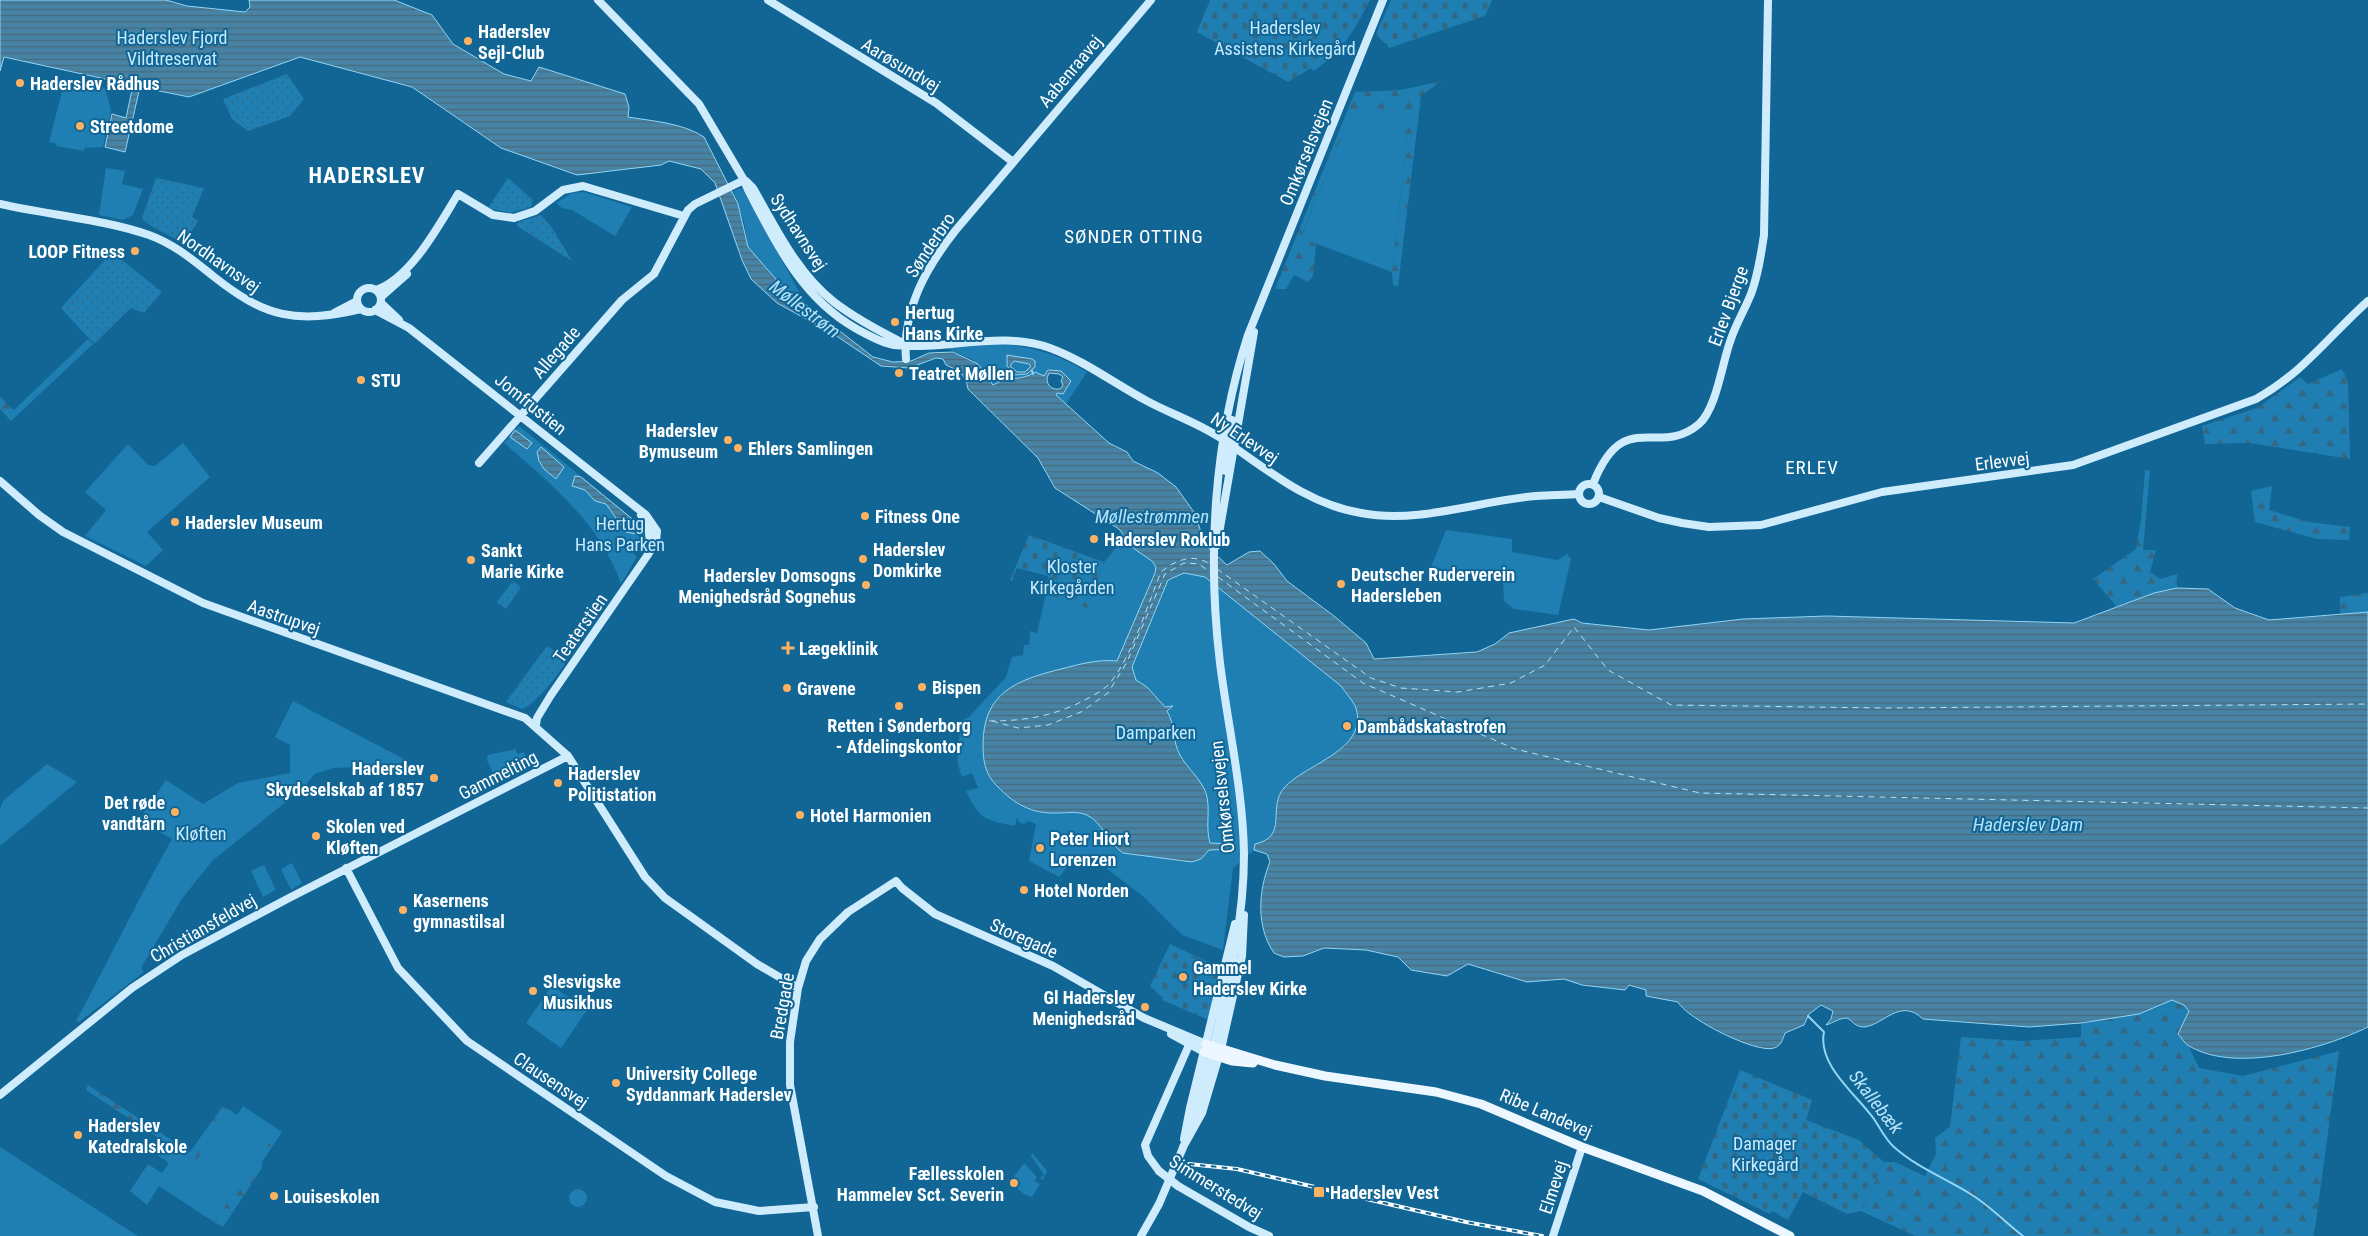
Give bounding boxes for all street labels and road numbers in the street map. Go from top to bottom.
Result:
street label: Aabenraavej [1034,31,1106,111]
street label: Aarøsundvej [858,33,944,97]
street label: Omkørselsvejen [1275,96,1337,208]
street label: Sydhavnsvej [766,190,832,274]
street label: Sønderbro [901,209,959,281]
street label: Nordhavnsvej [174,225,264,297]
street label: Erlev Bjerge [1704,263,1752,349]
street label: Allegade [528,322,584,382]
street label: Jomfrustien [491,369,571,439]
street label: Ny Erlevvej [1207,408,1283,468]
street label: Erlevvej [1974,447,2030,475]
street label: Teaterstien [549,589,611,667]
street label: Aastrupvej [245,595,323,639]
street label: Omkørselsvejen [1206,740,1238,854]
street label: Gammelting [455,746,541,804]
street label: Christiansfeldvej [146,889,260,967]
street label: Storegade [987,914,1061,962]
street label: Bredgade [766,971,798,1041]
street label: Clausensvej [510,1047,592,1113]
street label: Ribe Landevej [1497,1084,1595,1142]
street label: Simmerstedvej [1166,1150,1266,1224]
street label: Elmevej [1535,1158,1571,1216]

